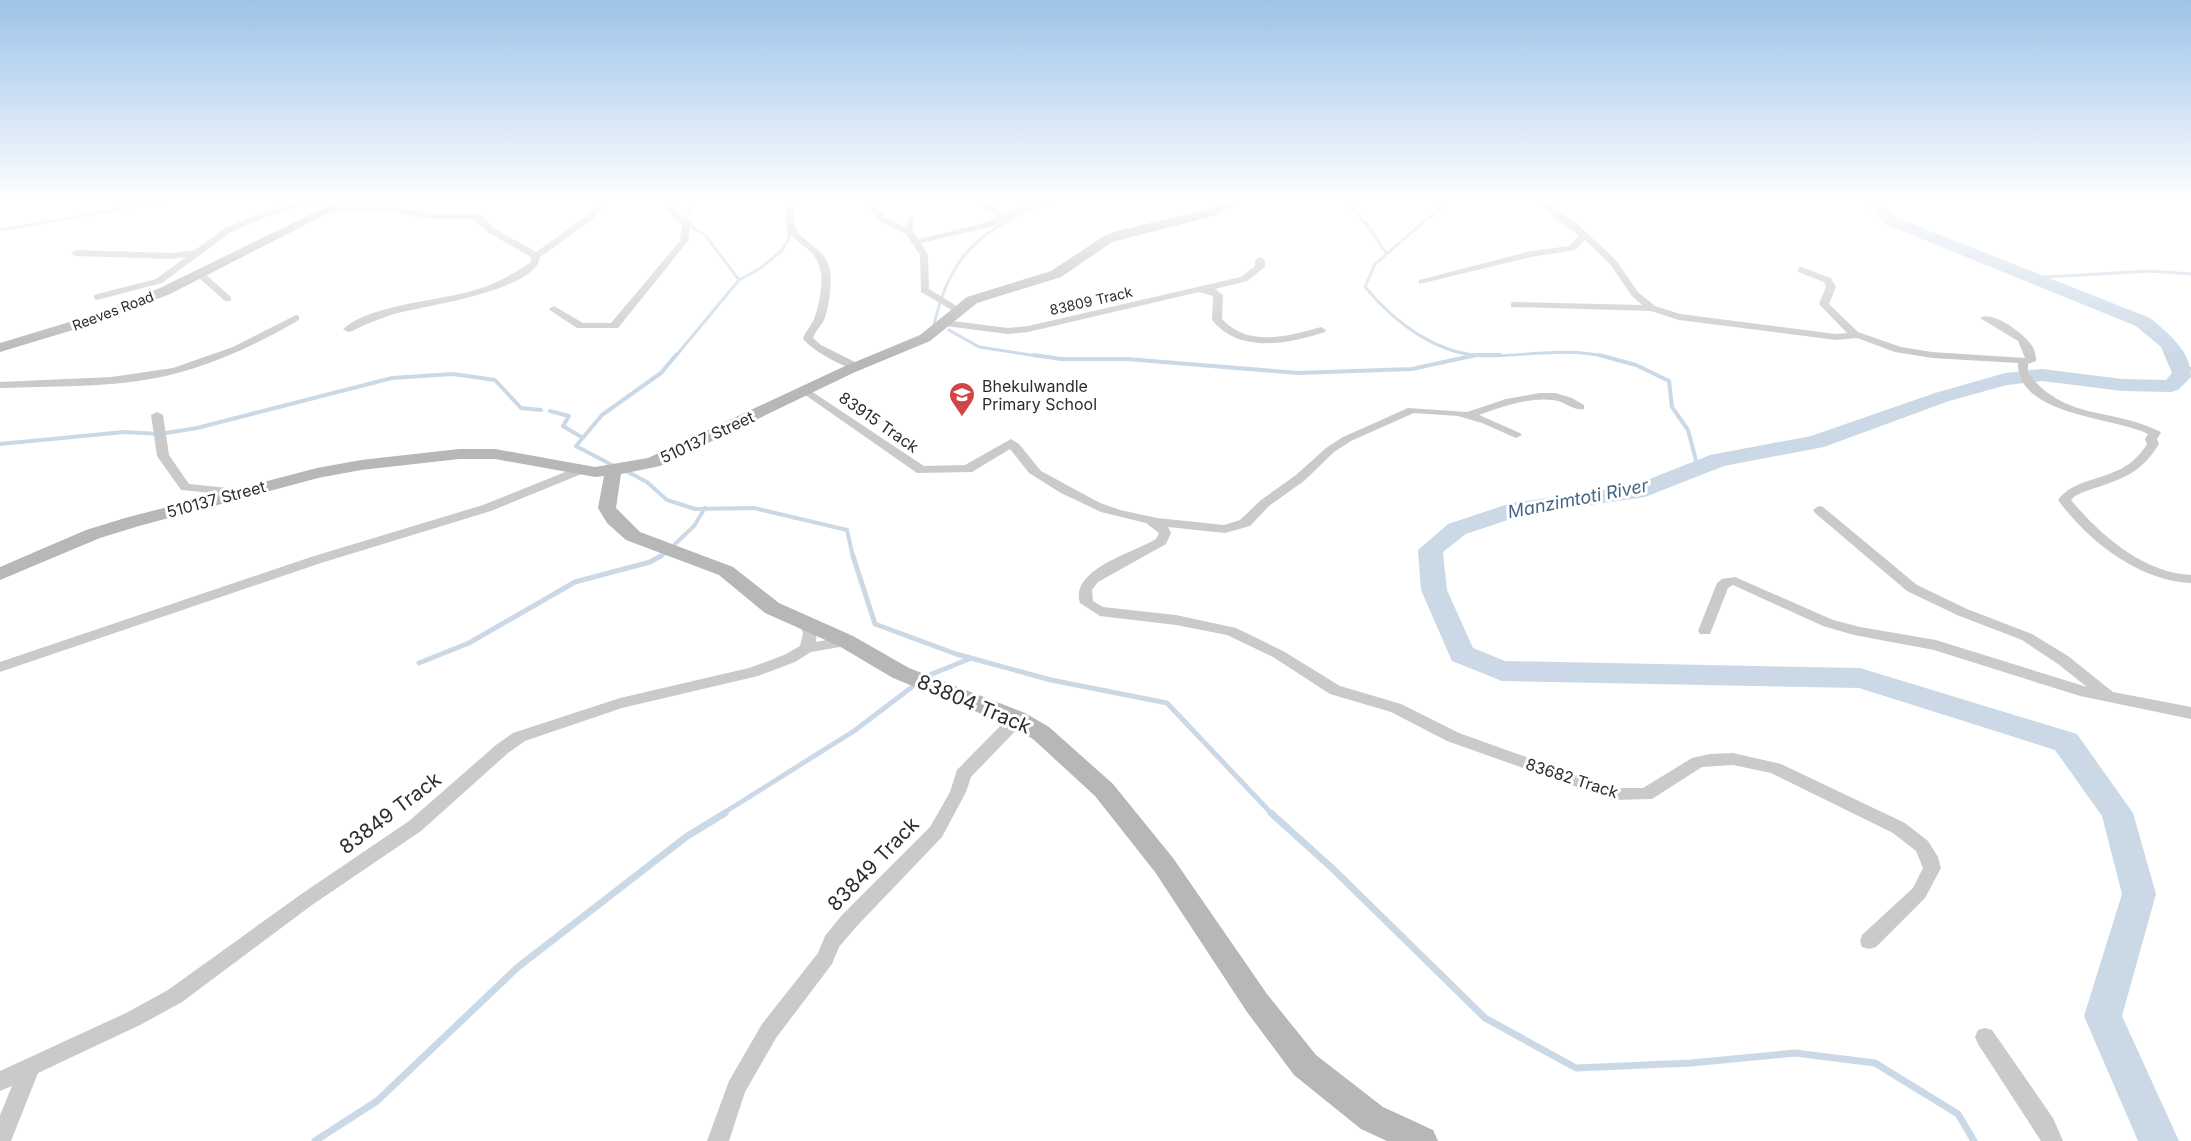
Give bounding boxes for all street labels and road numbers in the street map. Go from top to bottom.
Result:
street label: 83809 Track [1048,283,1134,318]
street label: Reeves Road [70,287,156,334]
street label: 83915 Track [835,387,923,457]
street label: 510137 Street [657,407,757,467]
street label: 510137 Street [164,476,268,522]
street label: 83804 Track [914,669,1034,739]
street label: 83682 Track [1523,754,1621,802]
street label: 83849 Track [334,767,446,859]
street label: 83849 Track [822,812,924,916]

